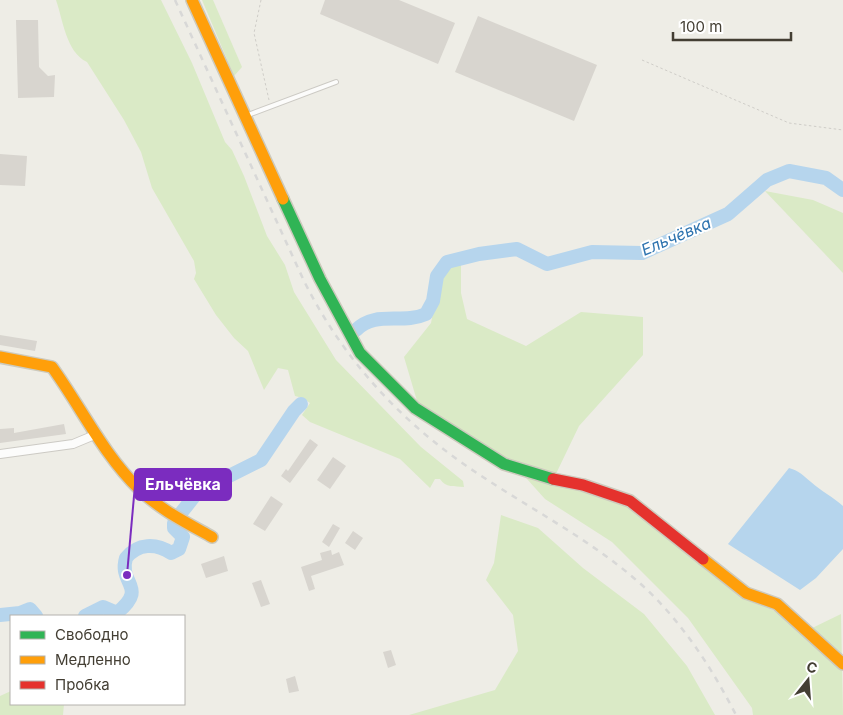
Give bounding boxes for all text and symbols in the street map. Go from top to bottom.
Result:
scale bar [673,10,790,42]
text: 100 m [680,17,722,36]
water label: Ельчёвка [638,212,714,260]
callout: Ельчёвка [135,469,231,500]
text: Ельчёвка [145,474,221,494]
legend [10,615,185,705]
text: Свободно [55,625,129,644]
text: Медленно [55,650,131,669]
north arrow [783,655,833,705]
text: С [805,657,819,677]
text: Пробка [55,675,110,694]

